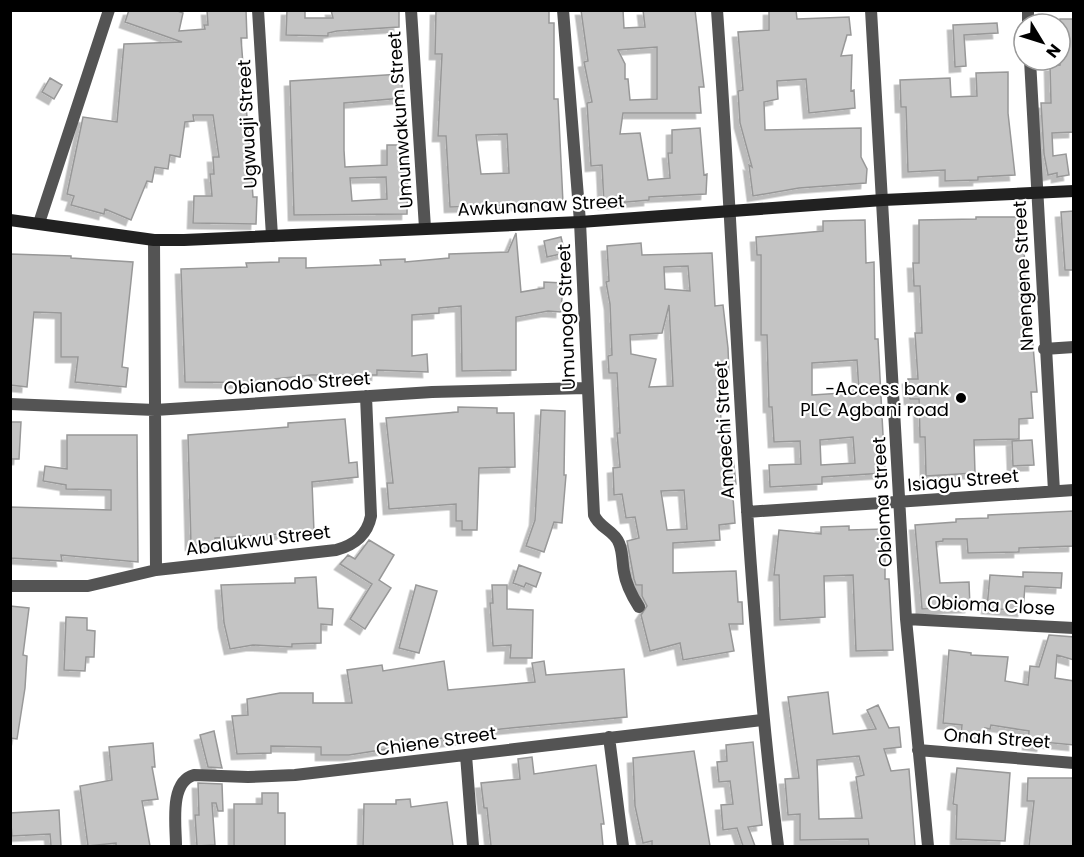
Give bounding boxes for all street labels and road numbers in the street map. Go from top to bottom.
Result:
street label: Umunwakum Street [381,31,419,209]
street label: Ugwuaji Street [231,59,263,189]
street label: Awkunanaw Street [457,188,625,222]
street label: Nnengene Street [1007,200,1039,352]
street label: Umunogo Street [551,243,581,391]
street label: Amaechi Street [708,360,740,500]
street label: Obianodo Street [223,365,371,401]
street label: Obioma Street [866,436,898,568]
street label: Isiagu Street [906,463,1020,497]
street label: Abalukwu Street [184,519,332,561]
street label: Obioma Close [926,589,1056,621]
street label: Chiene Street [374,720,498,762]
street label: Onah Street [943,722,1051,754]

